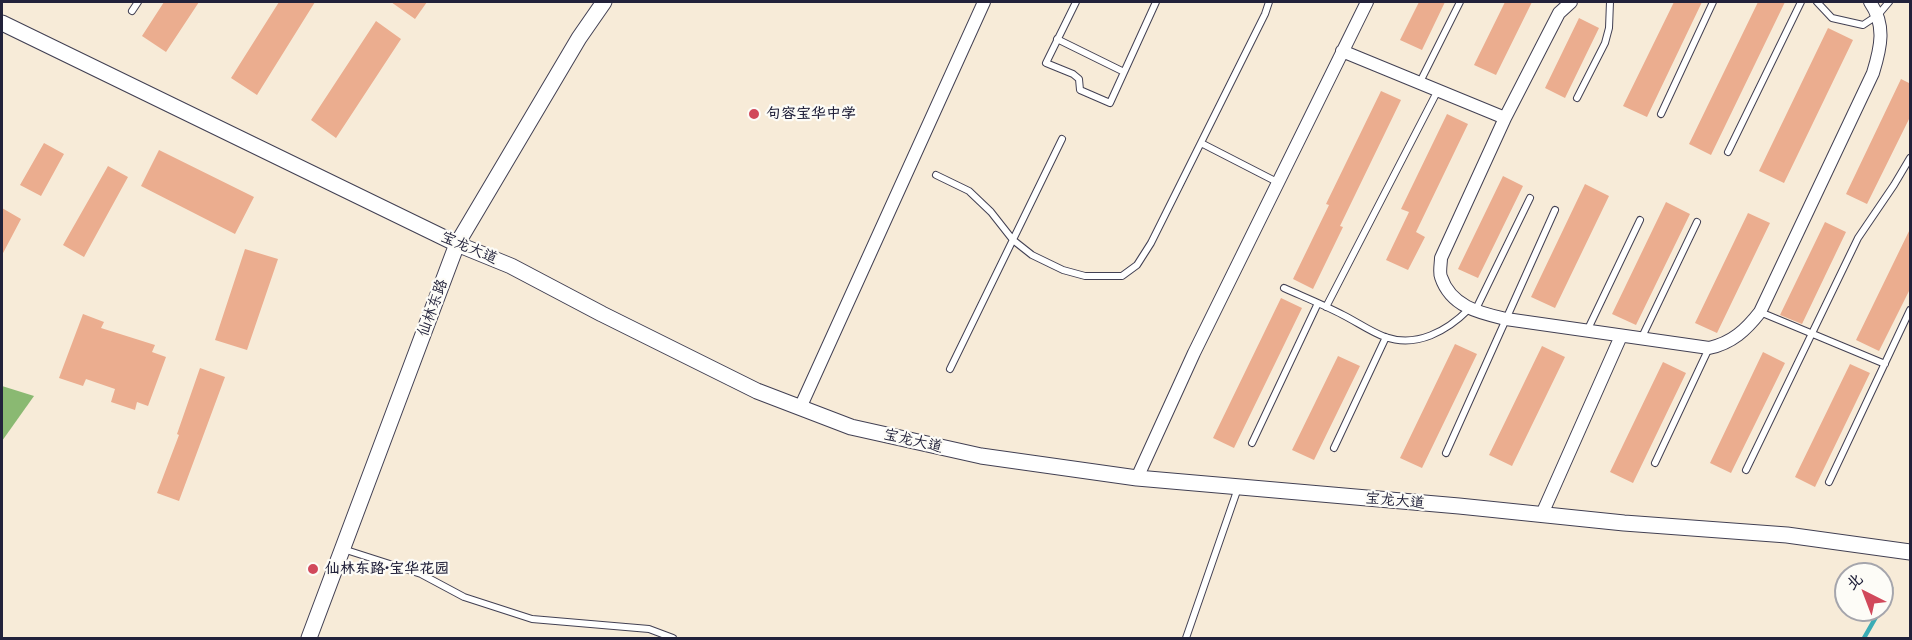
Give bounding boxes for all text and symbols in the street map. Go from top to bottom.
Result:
place label: 句容宝华中学 [766,105,856,123]
marker: 句容宝华中学 [747,107,761,121]
street label: 宝龙大道 [438,228,500,268]
street label: 仙林东路 [414,277,452,339]
street label: 宝龙大道 [882,425,944,457]
street label: 宝龙大道 [1364,489,1426,513]
place label: 仙林东路·宝华花园 [325,560,449,578]
marker: 仙林东路·宝华花园 [306,562,320,576]
north arrow [1834,562,1894,622]
text: 北 [1839,566,1867,594]

